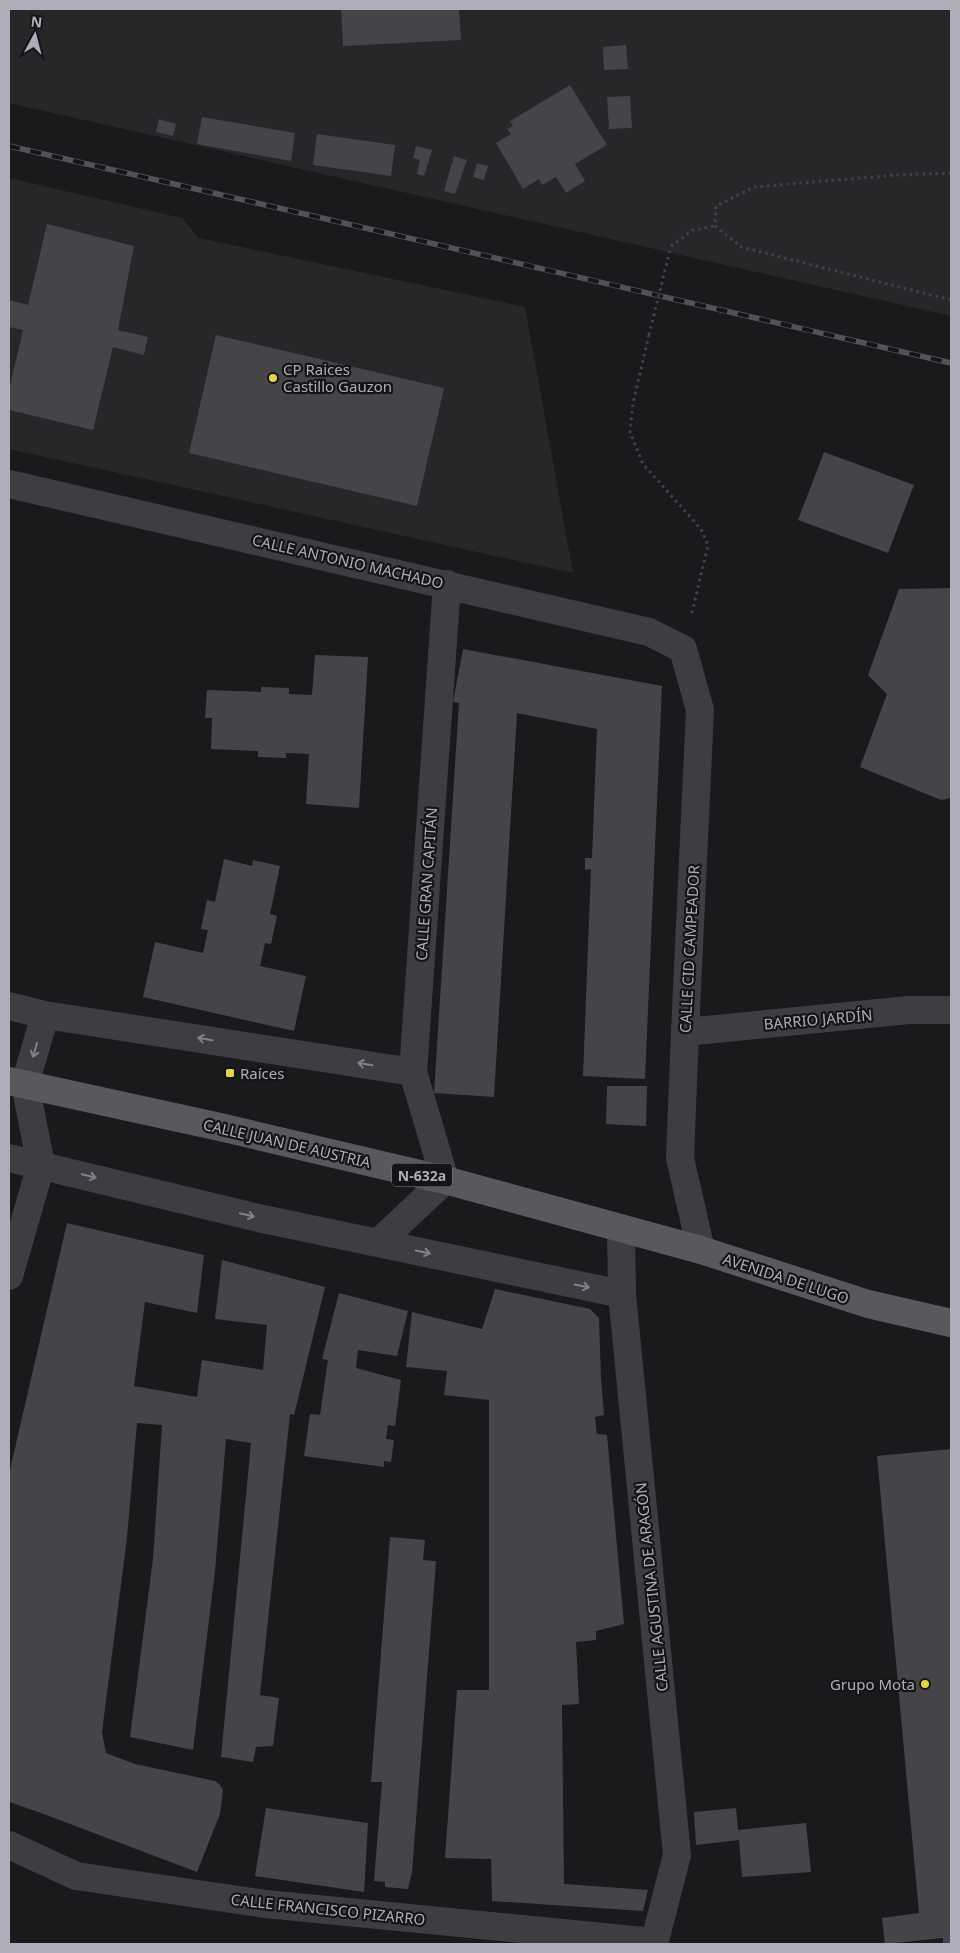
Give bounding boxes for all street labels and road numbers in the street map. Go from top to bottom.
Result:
street label: CALLE ANTONIO MACHADO [250,529,446,593]
street label: CALLE GRAN CAPITÁN [411,807,441,961]
street label: CALLE CID CAMPEADOR [675,864,703,1033]
street label: BARRIO JARDÍN [763,1004,873,1034]
street label: CALLE JUAN DE AUSTRIA [201,1114,373,1172]
road number: N-632a [392,1164,452,1186]
street label: AVENIDA DE LUGO [720,1248,852,1308]
street label: CALLE AGUSTINA DE ARAGÓN [630,1481,672,1693]
street label: CALLE FRANCISCO PIZARRO [230,1889,426,1929]

